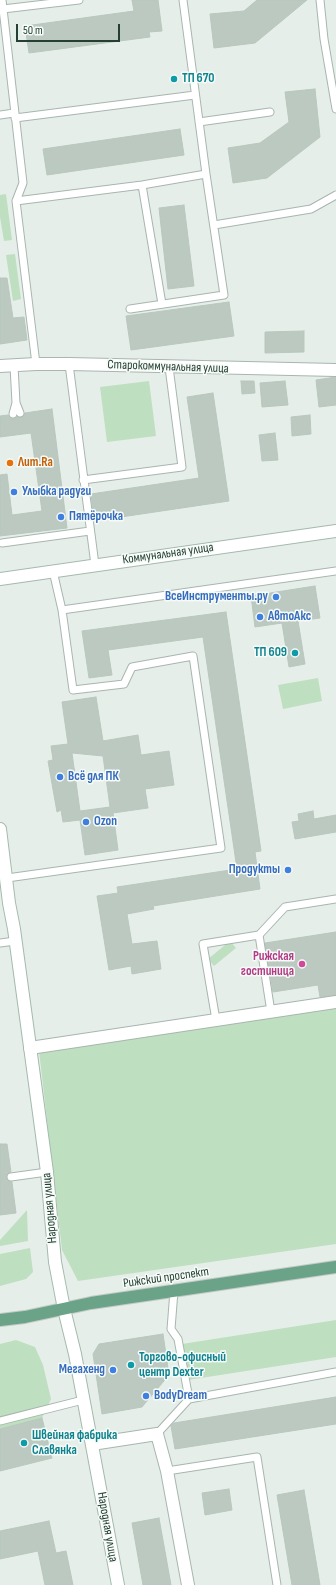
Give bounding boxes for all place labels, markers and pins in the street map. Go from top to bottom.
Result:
place label: ТП 670 [182,71,215,87]
marker: ТП 670 [169,74,179,84]
place label: Лит.Ra [18,455,53,471]
marker: Лит.Ra [5,458,15,468]
place label: Улыбка радуги [22,484,91,500]
marker: Улыбка радуги [9,487,19,497]
place label: Пятёрочка [69,509,123,525]
marker: Пятёрочка [56,512,66,522]
place label: ВсеИнструменты.ру [165,589,268,605]
marker: ВсеИнструменты.ру [271,592,281,602]
place label: АвтоАкс [268,609,311,625]
marker: АвтоАкс [255,612,265,622]
place label: ТП 609 [254,645,287,661]
marker: ТП 609 [290,648,300,658]
place label: Всё для ПК [68,769,119,785]
marker: Всё для ПК [55,772,65,782]
place label: Ozon [94,814,117,830]
marker: Ozon [81,817,91,827]
place label: Продукты [229,862,280,878]
marker: Продукты [283,865,293,875]
place label: Рижская гостиница [241,949,294,980]
marker: Рижская гостиница [297,959,307,969]
place label: Торгово-офисный центр Dexter [139,1350,226,1381]
marker: Торгово-офисный центр Dexter [126,1360,136,1370]
place label: Мегахенд [59,1362,105,1378]
marker: Мегахенд [108,1365,118,1375]
place label: BodyDream [154,1388,207,1404]
marker: BodyDream [141,1391,151,1401]
place label: Швейная фабрика Славянка [32,1428,117,1459]
marker: Швейная фабрика Славянка [19,1438,29,1448]

